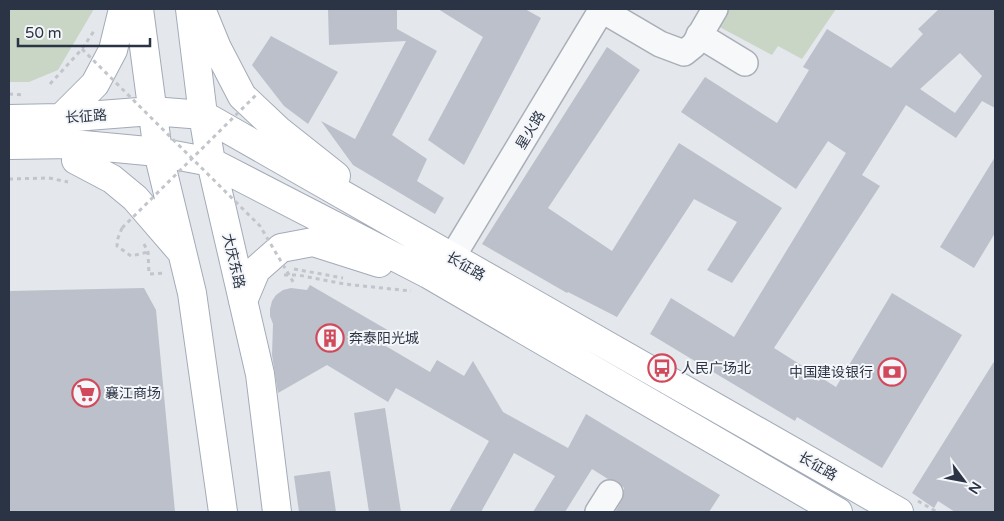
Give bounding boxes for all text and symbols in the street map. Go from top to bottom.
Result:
scale bar [18,15,150,47]
text: 50 m [25,24,62,42]
street label: 长征路 [64,107,108,126]
street label: 星火路 [512,108,549,153]
street label: 大庆东路 [219,232,248,290]
street label: 长征路 [443,249,488,284]
building icon: 奔泰阳光城 [315,323,345,353]
place label: 奔泰阳光城 [349,330,419,347]
bus stop icon: 人民广场北 [647,353,677,383]
bank icon: 中国建设银行 [877,357,907,387]
place label: 人民广场北 [681,360,751,377]
place label: 中国建设银行 [789,364,873,381]
supermarket icon: 襄江商场 [71,378,101,408]
place label: 襄江商场 [105,385,161,402]
street label: 长征路 [795,449,840,484]
north arrow [939,456,989,506]
text: N [964,478,985,497]

